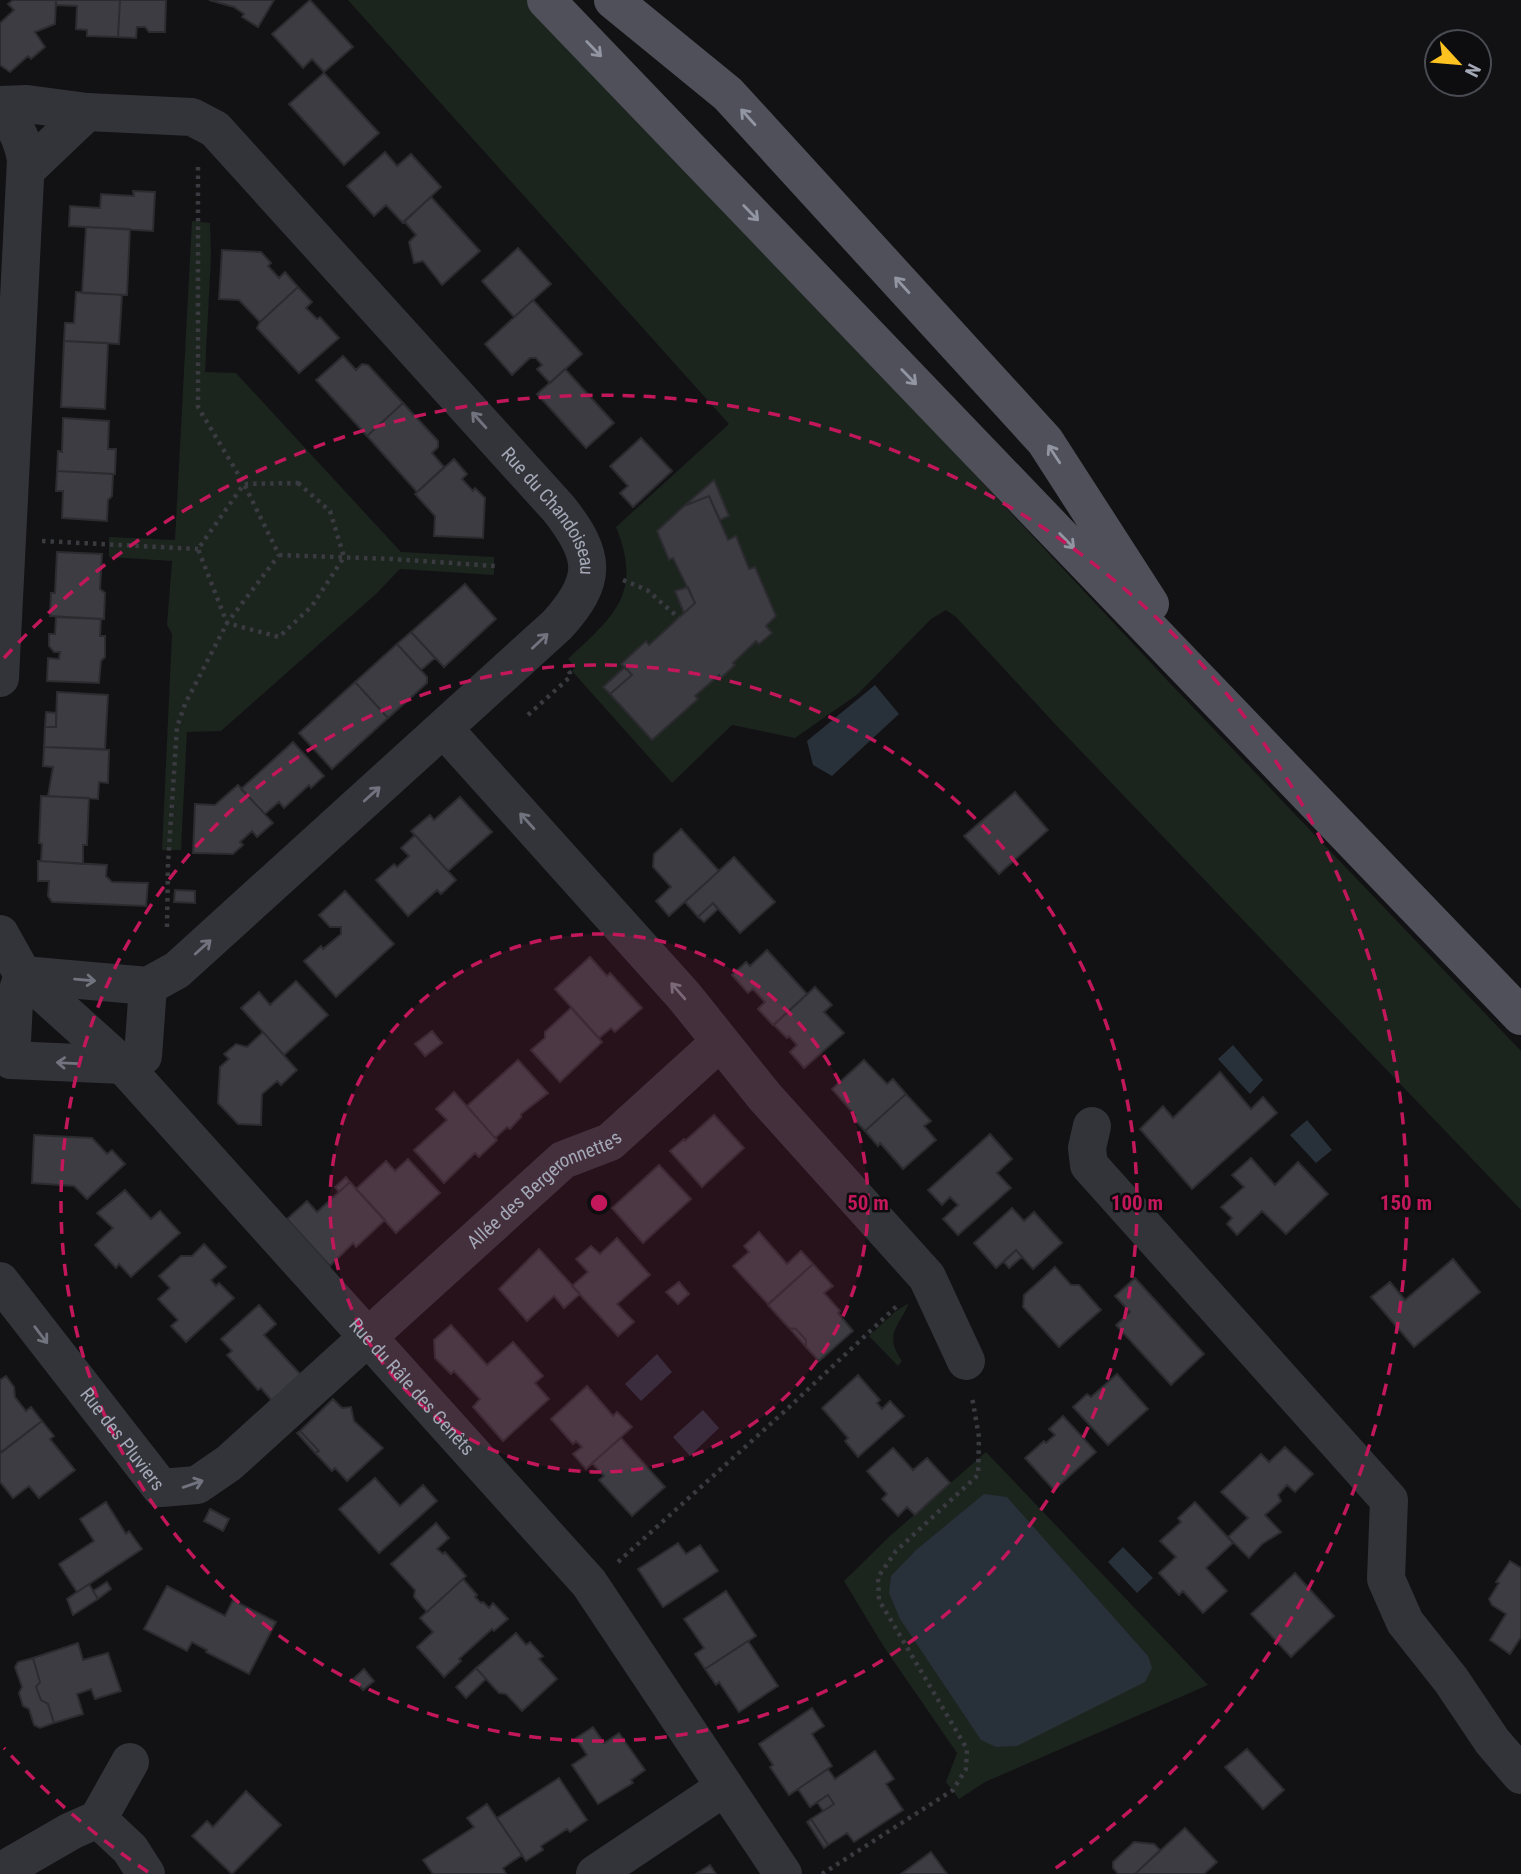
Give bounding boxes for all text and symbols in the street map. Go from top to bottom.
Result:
north arrow [1423,28,1493,98]
one-way arrow [585,40,602,57]
text: N [1460,60,1486,81]
one-way arrow [740,109,757,126]
one-way arrow [743,204,760,221]
one-way arrow [894,276,910,294]
one-way arrow [901,368,918,385]
one-way arrow [471,411,487,429]
street label: Rue du Chandoiseau [497,443,598,575]
one-way arrow [1046,445,1061,464]
one-way arrow [1058,532,1075,549]
one-way arrow [531,632,548,649]
one-way arrow [363,786,380,803]
one-way arrow [519,812,535,830]
one-way arrow [194,938,211,955]
one-way arrow [74,974,96,987]
one-way arrow [670,982,686,1000]
one-way arrow [56,1056,79,1069]
street label: Allée des Bergeronnettes [462,1126,627,1254]
centre of rings [587,1191,611,1215]
text: 50 m [847,1191,889,1215]
text: 100 m [1111,1191,1163,1215]
text: 150 m [1380,1191,1432,1215]
street label: Rue du Râle des Genêts [344,1314,479,1460]
one-way arrow [34,1325,49,1344]
street label: Rue des Pluviers [75,1383,170,1495]
one-way arrow [182,1477,203,1489]

